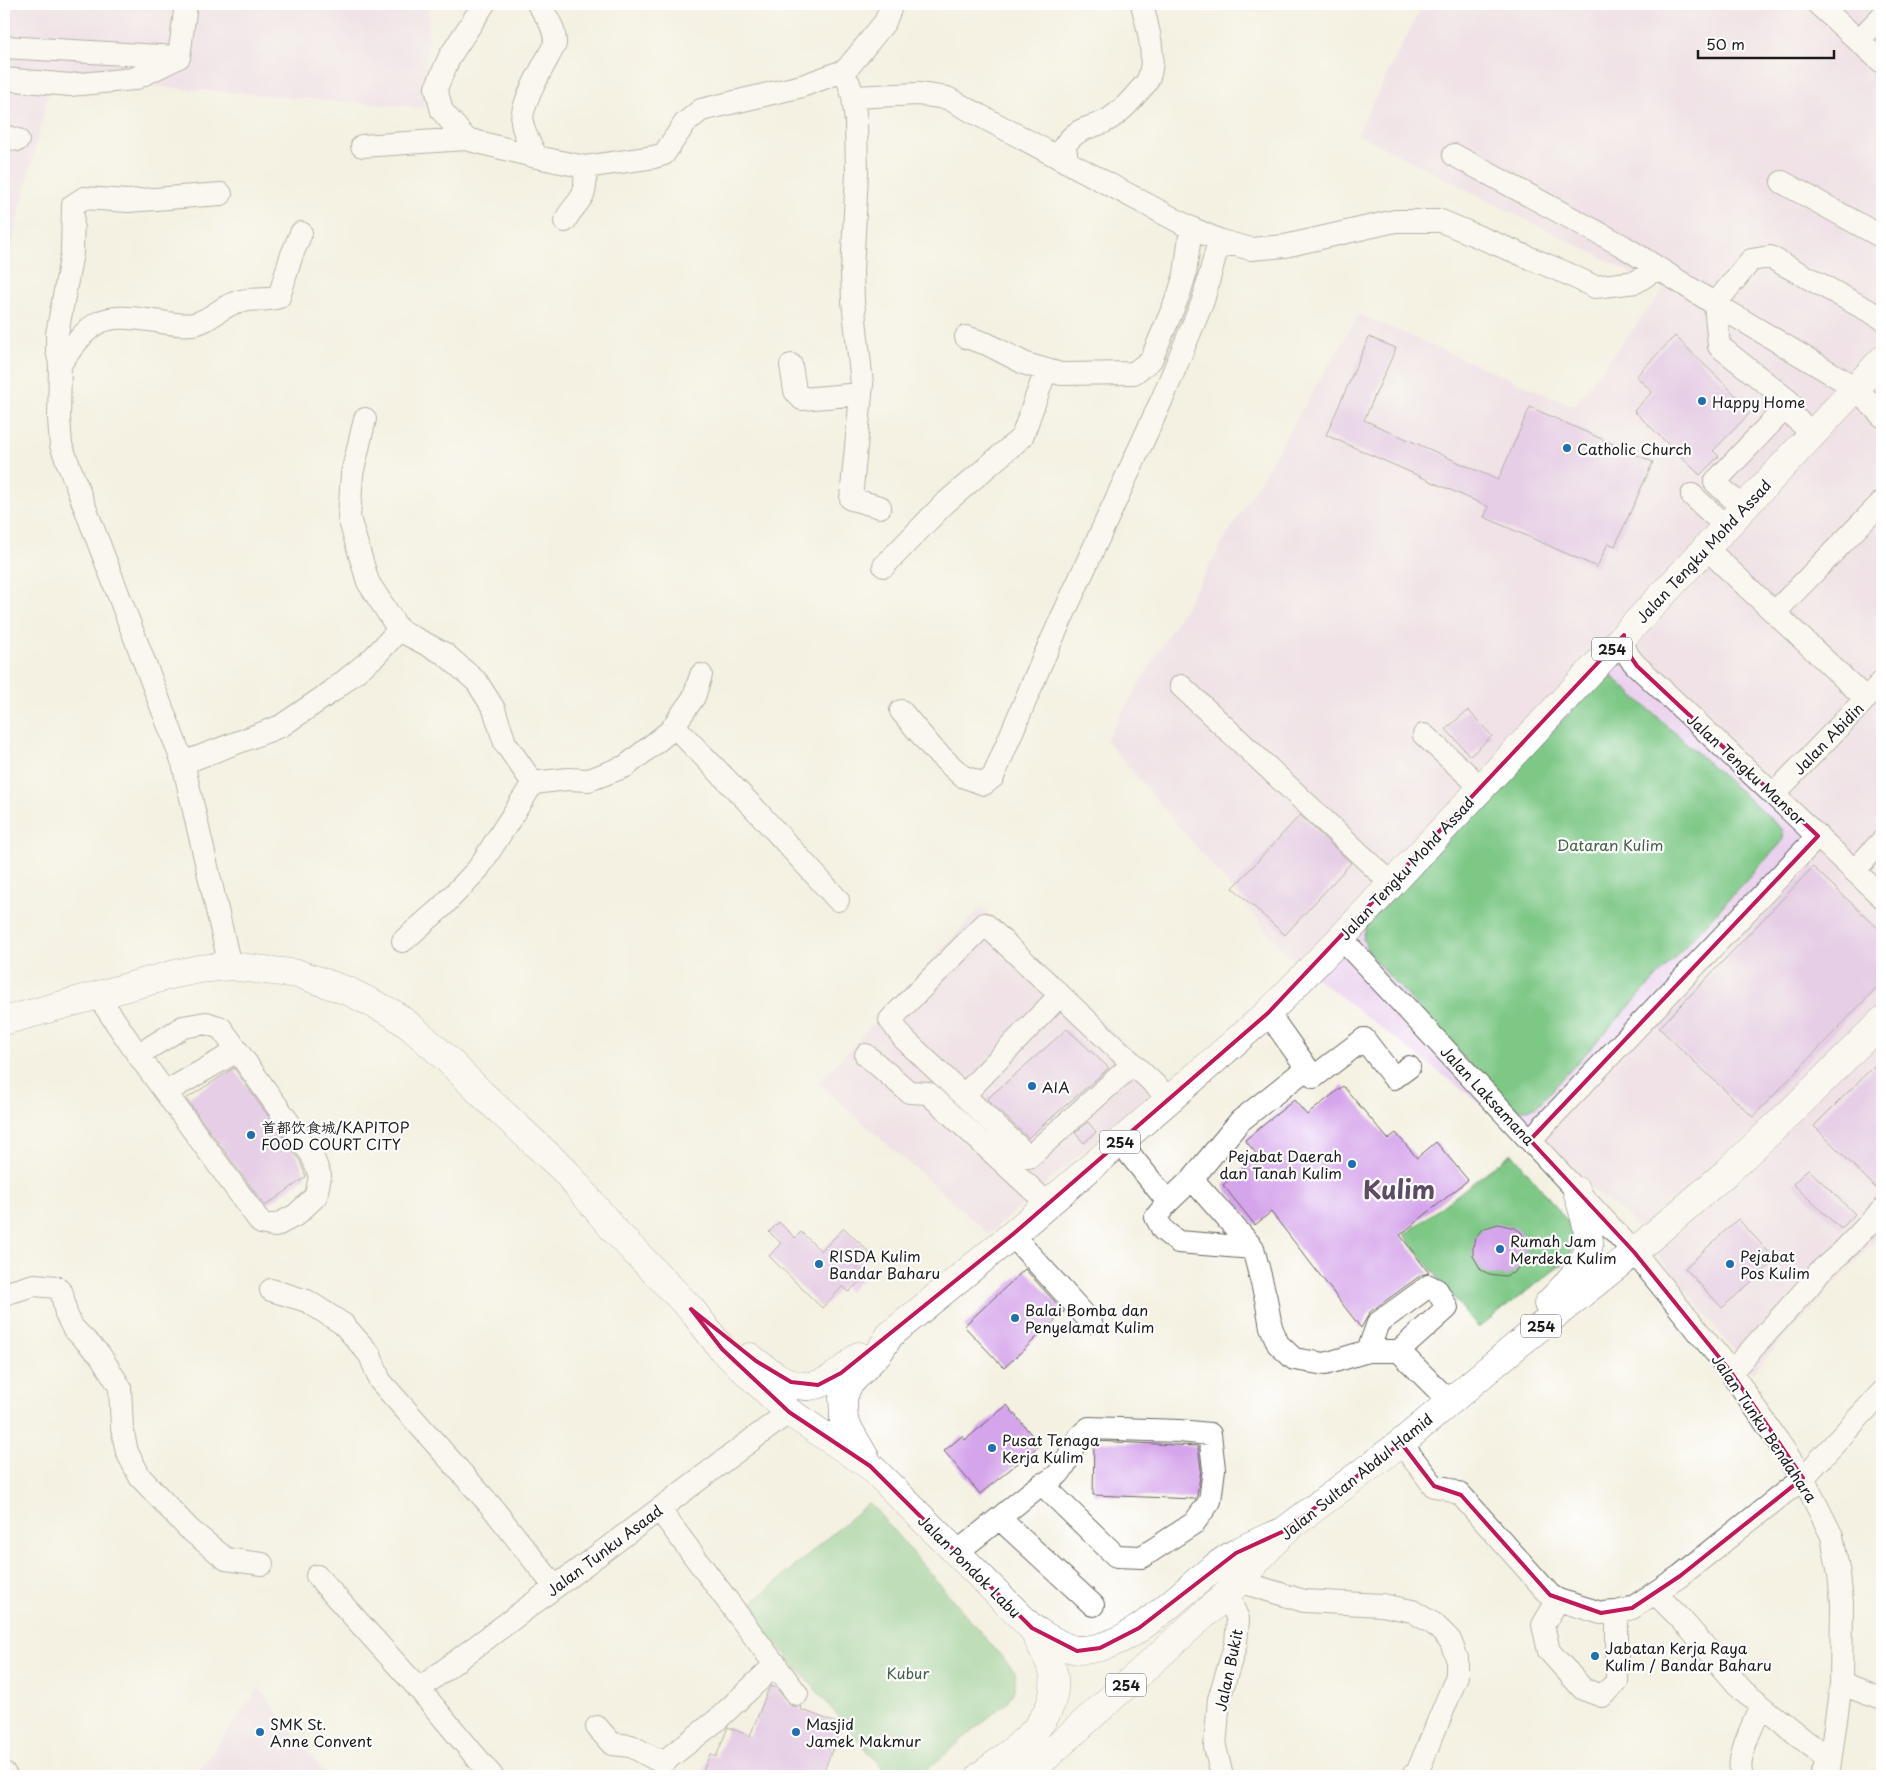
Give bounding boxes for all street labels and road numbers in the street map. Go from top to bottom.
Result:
street label: Jalan Tengku Mohd Assad [1630,474,1776,628]
road number: 254 [1592,638,1632,661]
street label: Jalan Abidin [1787,697,1869,779]
street label: Jalan Tengku Mansor [1682,707,1812,831]
street label: Jalan Tengku Mohd Assad [1333,791,1479,945]
street label: Jalan Laksamana [1436,1040,1541,1151]
road number: 254 [1100,1130,1140,1154]
road number: 254 [1521,1314,1561,1338]
street label: Jalan Tunku Bendahara [1707,1349,1824,1507]
street label: Jalan Sultan Abdul Hamid [1275,1407,1437,1545]
street label: Jalan Tunku Asaad [541,1499,667,1601]
street label: Jalan Pondok Labu [913,1509,1027,1623]
street label: Jalan Bukit [1208,1627,1248,1713]
road number: 254 [1106,1674,1146,1696]

